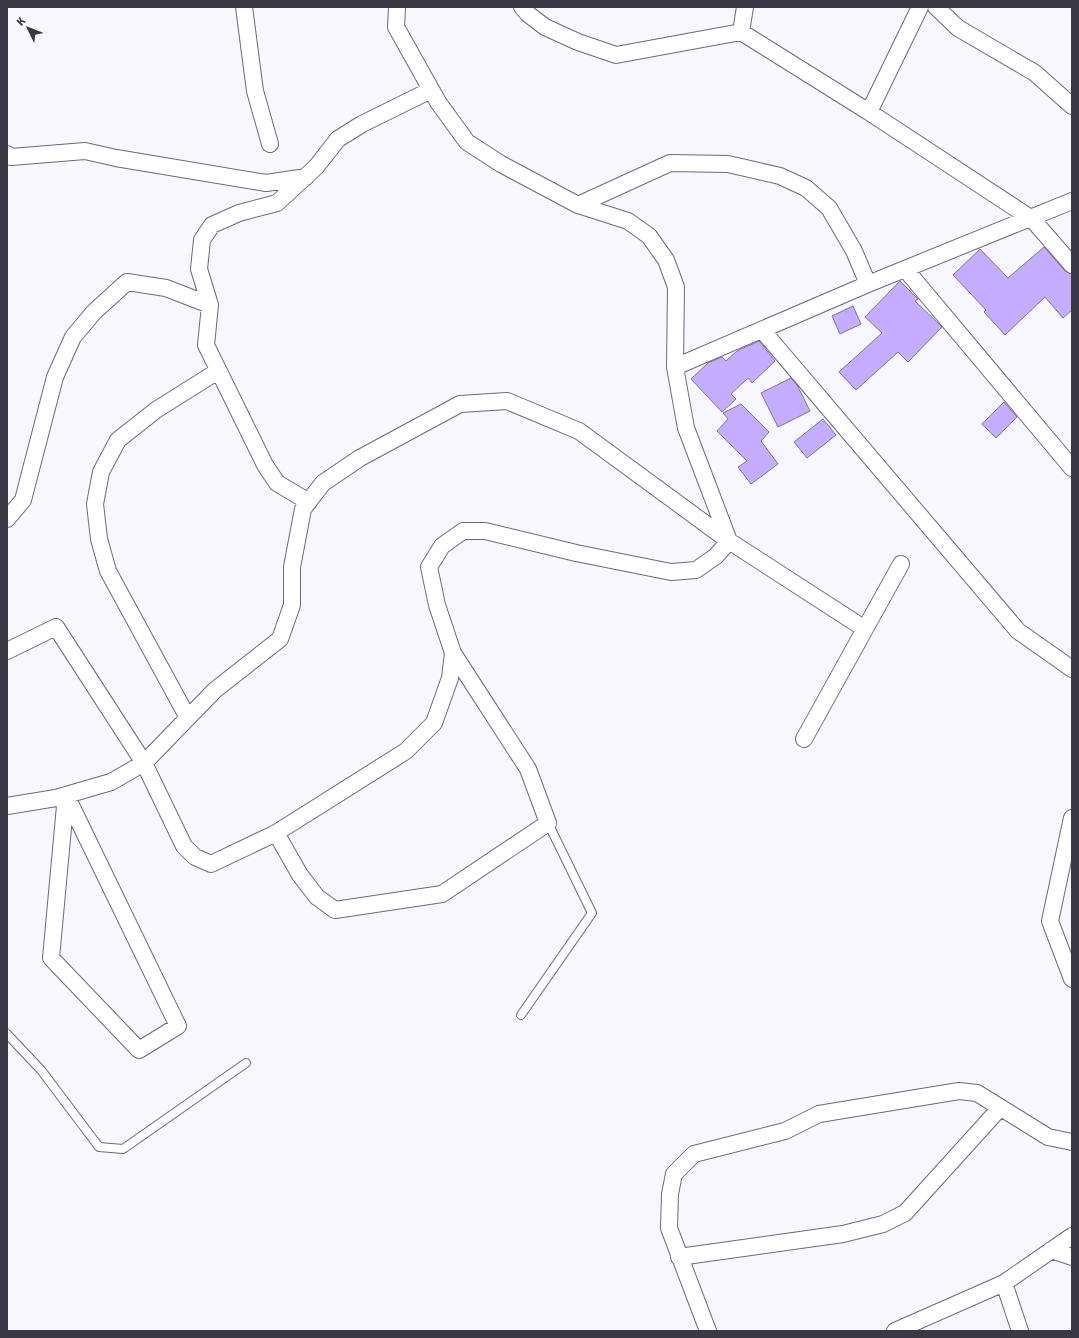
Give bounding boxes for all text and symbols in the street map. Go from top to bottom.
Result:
north arrow [8,8,48,48]
text: K [14,14,28,28]

